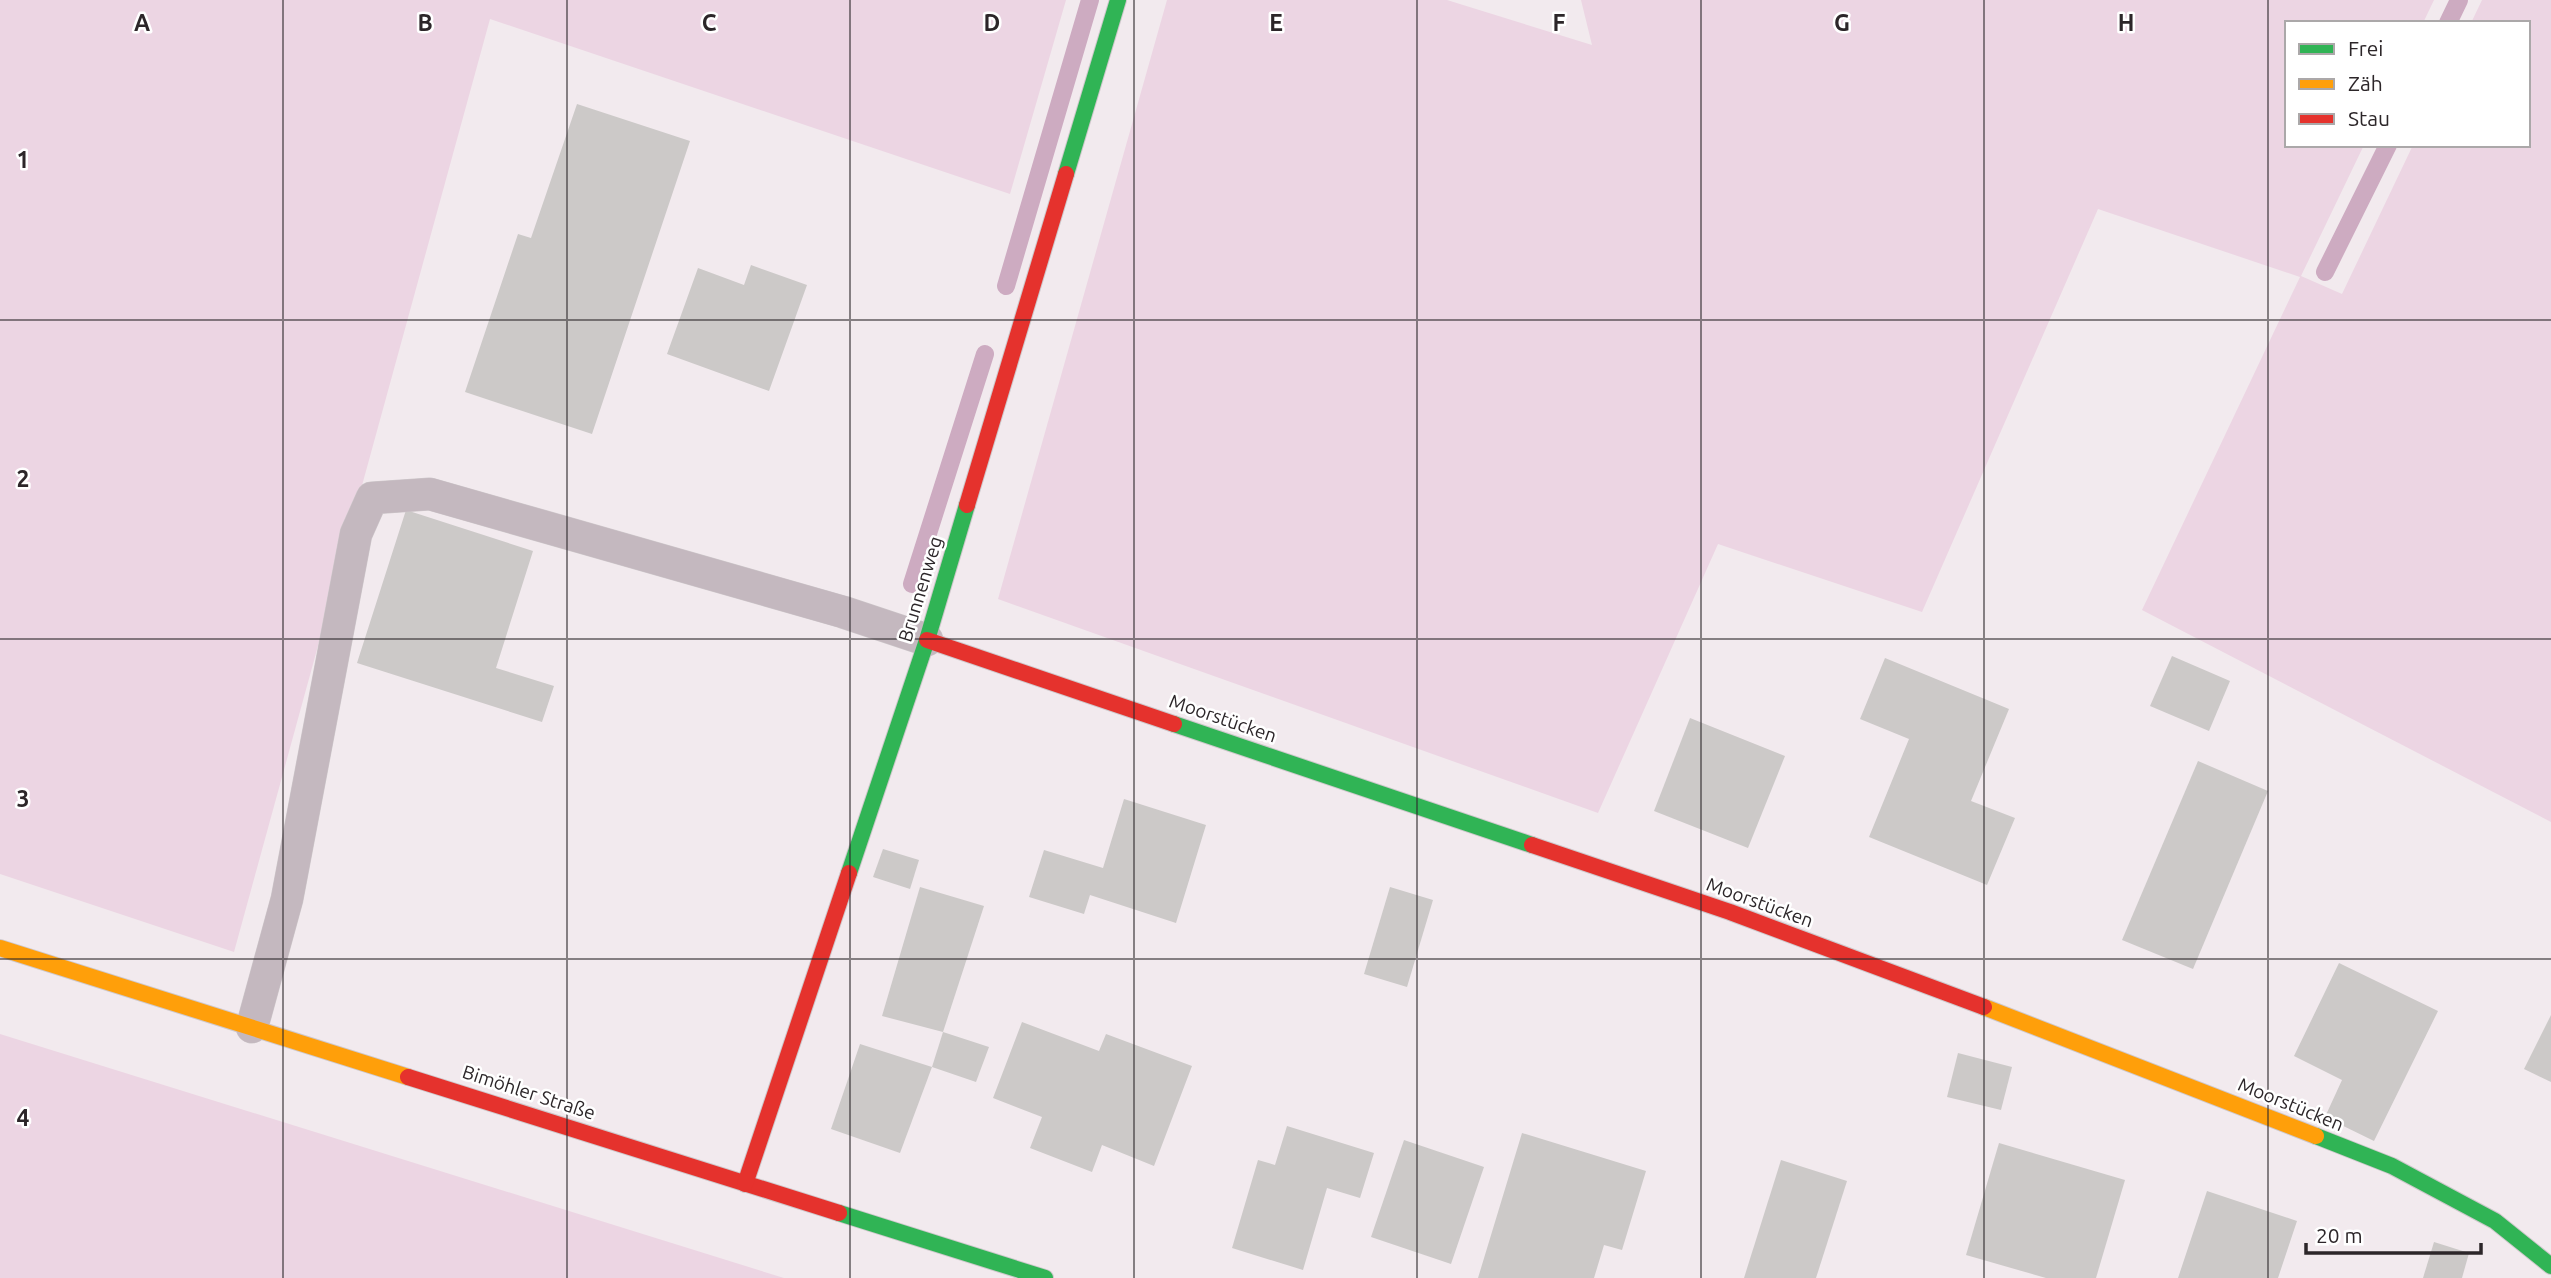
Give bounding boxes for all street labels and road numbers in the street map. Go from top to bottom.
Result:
street label: Brunnenweg [894,534,946,644]
street label: Moorstücken [1166,689,1280,747]
street label: Moorstücken [1704,873,1816,931]
street label: Bimöhler Straße [460,1060,598,1124]
street label: Moorstücken [2235,1073,2347,1135]

